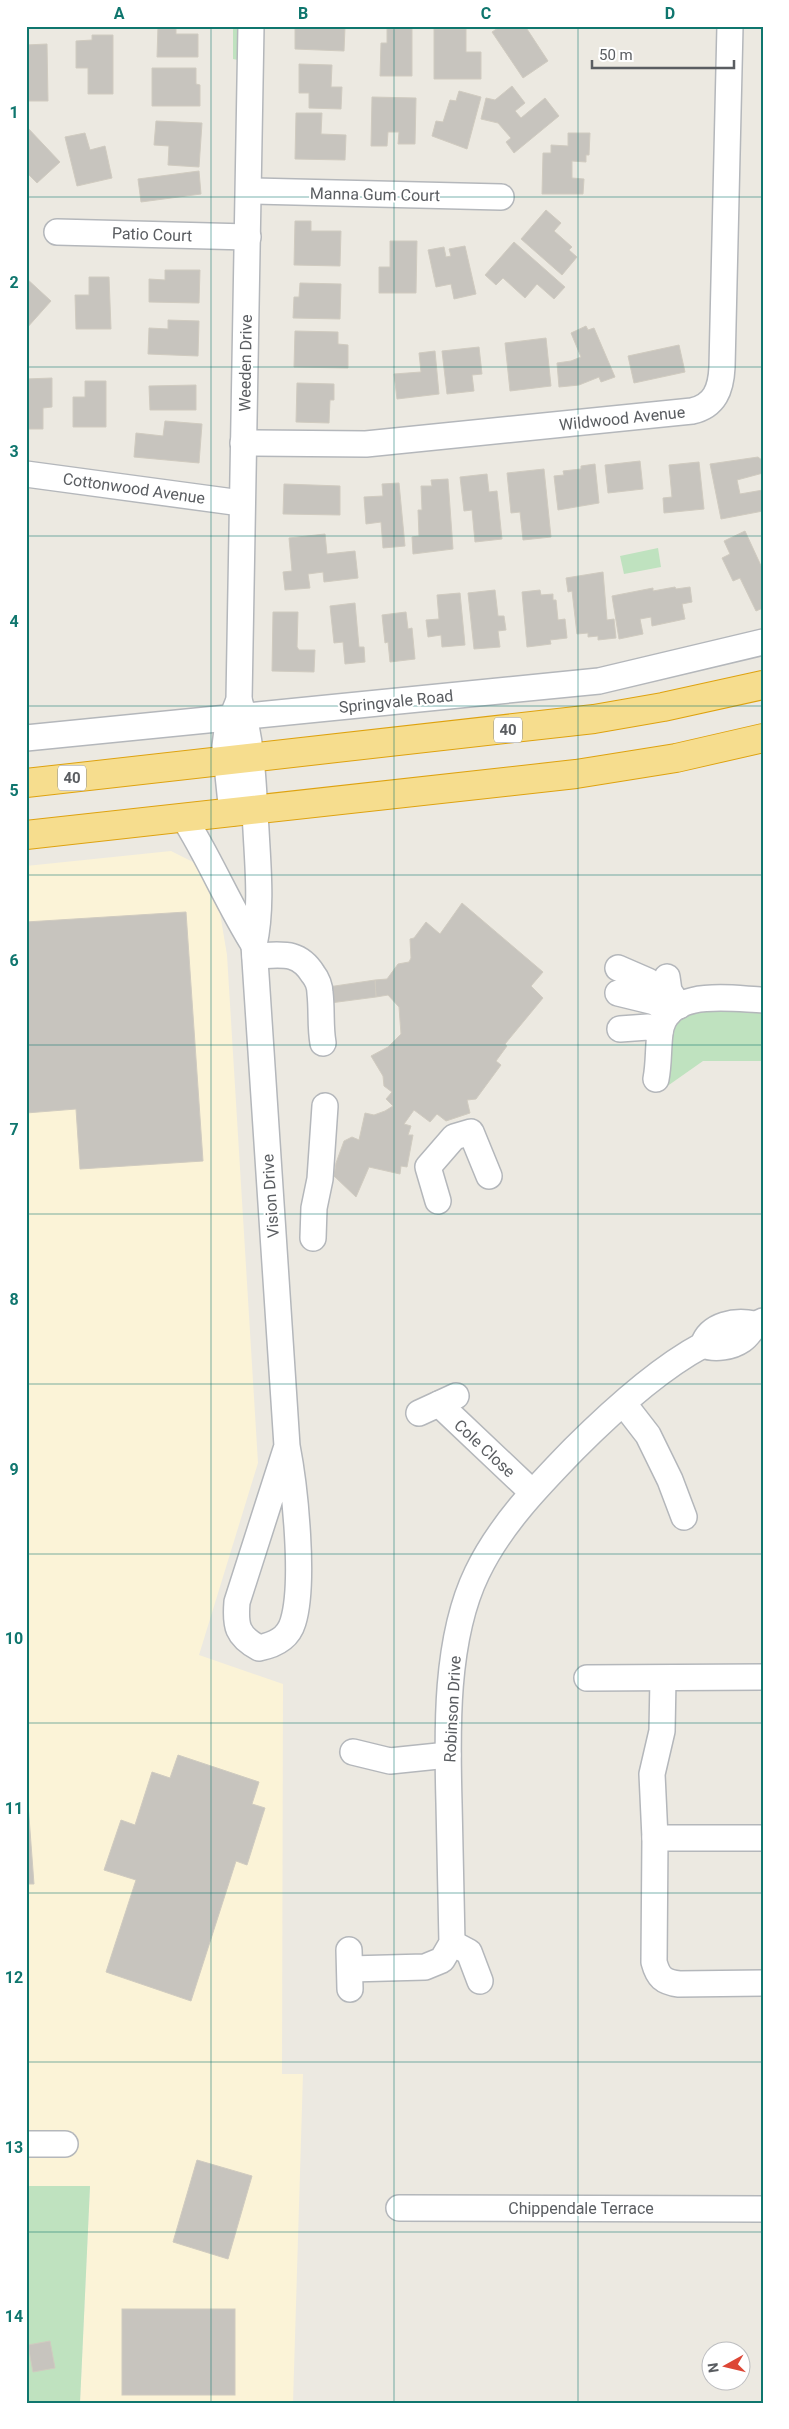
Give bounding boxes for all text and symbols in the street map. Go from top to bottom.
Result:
text: A [114,4,125,23]
text: B [298,4,308,23]
text: C [481,4,491,23]
text: D [665,4,675,23]
scale bar [592,38,734,70]
text: 50 m [599,46,633,64]
text: 1 [9,103,19,122]
street label: Manna Gum Court [310,184,440,205]
street label: Patio Court [112,224,192,245]
text: 2 [9,273,19,292]
street label: Weeden Drive [235,314,256,412]
street label: Wildwood Avenue [558,402,686,435]
text: 3 [9,442,19,461]
street label: Cottonwood Avenue [62,469,206,508]
text: 4 [9,612,19,631]
street label: Springvale Road [338,686,454,717]
road number: 40 [494,718,522,742]
road number: 40 [58,766,86,790]
text: 5 [9,781,19,800]
text: 6 [9,951,19,970]
text: 7 [9,1120,19,1139]
street label: Vision Drive [258,1153,283,1239]
text: 8 [9,1290,19,1309]
street label: Cole Close [450,1415,519,1481]
text: 9 [9,1460,19,1479]
text: 10 [5,1629,23,1648]
street label: Robinson Drive [440,1655,465,1763]
text: 11 [5,1799,23,1818]
text: 12 [5,1968,23,1987]
text: 13 [5,2138,23,2157]
street label: Chippendale Terrace [508,2199,654,2218]
text: 14 [5,2307,23,2326]
north arrow [702,2342,752,2392]
text: N [705,2362,722,2374]

